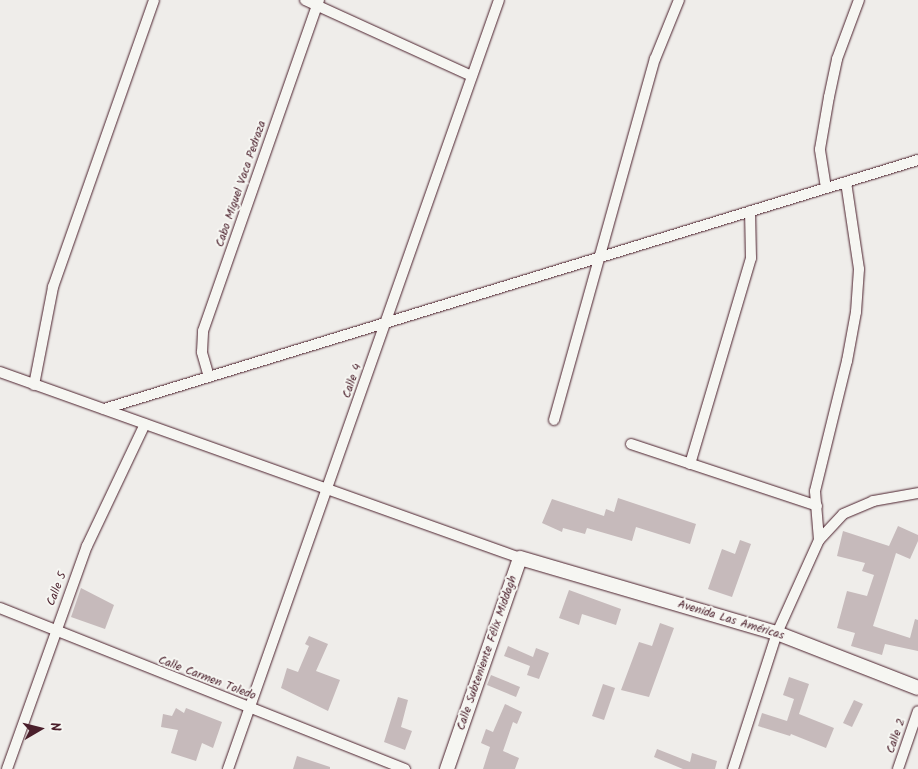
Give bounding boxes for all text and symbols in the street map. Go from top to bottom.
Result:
street label: Cabo Miguel Vaca Pedraza [213,119,269,249]
street label: Calle 4 [339,362,365,400]
street label: Calle 5 [44,570,70,608]
street label: Calle Subteniente Félix Middagh [454,574,520,732]
street label: Avenida Las Américas [676,597,786,643]
street label: Calle Carmen Toledo [156,653,258,703]
north arrow [15,704,65,754]
street label: Calle 2 [883,717,909,755]
text: N [43,721,66,733]

